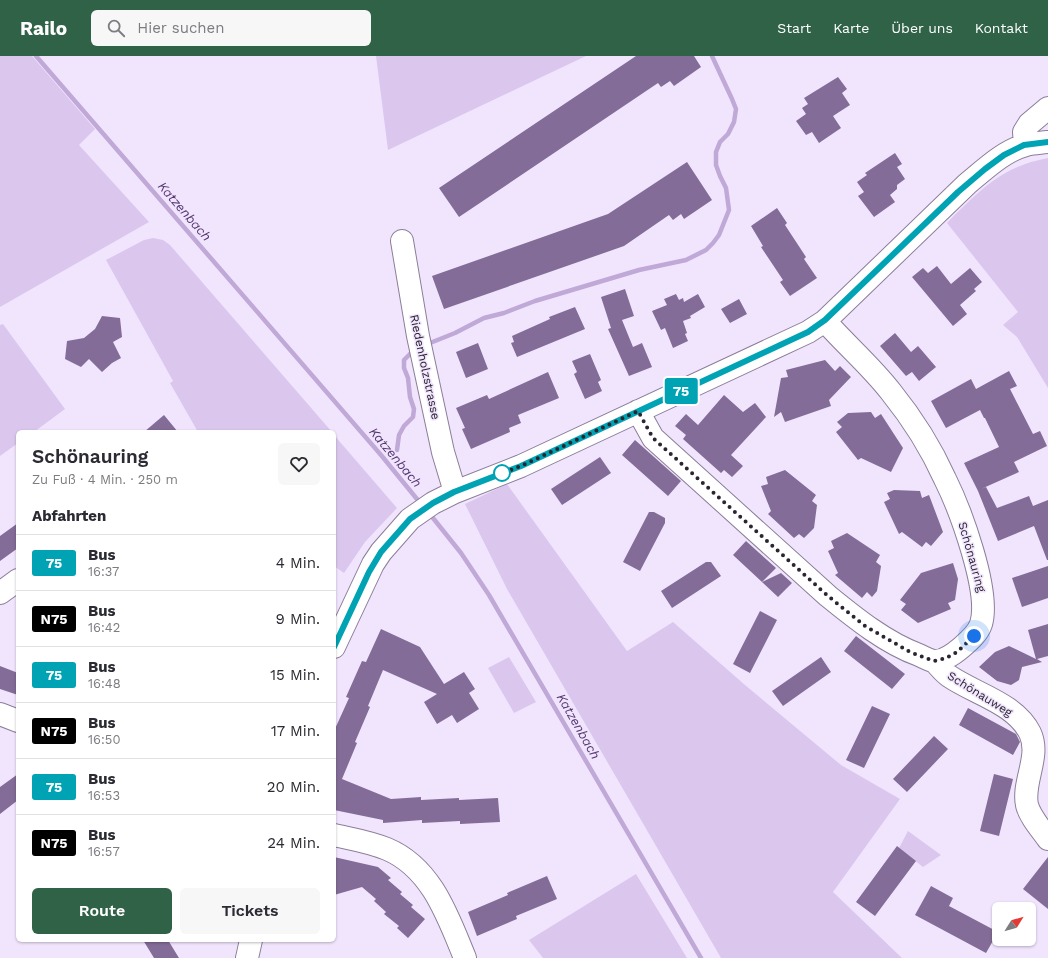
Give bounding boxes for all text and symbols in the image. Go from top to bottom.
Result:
search box [91,10,371,46]
text: Railo [20,17,67,40]
icon: search [105,17,127,39]
text: Hier suchen [137,19,225,37]
text: Start [777,20,811,36]
text: Karte [833,20,869,36]
text: Über uns [891,20,953,36]
text: Kontakt [975,20,1028,36]
water label: Katzenbach [155,179,214,244]
street label: Riedenholzstrasse [407,313,443,421]
line badge: 75 [663,378,699,404]
text: 75 [673,383,689,399]
water label: Katzenbach [366,424,425,490]
button: heart [278,443,320,485]
text: Schönauring [32,445,148,468]
unlabelled marker [493,464,511,482]
text: Zu Fuß · 4 Min. · 250 m [32,472,178,487]
text: Abfahrten [32,507,106,525]
street label: Schönauring [955,520,989,594]
text: Bus [88,546,116,564]
text: 4 Min. [276,554,320,572]
text: 75 [46,555,62,571]
text: 16:37 [88,564,119,579]
text: Bus [88,602,116,620]
text: 9 Min. [276,610,320,628]
text: N75 [41,611,67,627]
text: 16:42 [88,620,120,635]
your location [964,626,984,646]
text: Bus [88,658,116,676]
text: 15 Min. [270,666,320,684]
text: 75 [46,667,62,683]
street label: Schönauweg [945,669,1016,720]
text: 16:48 [88,676,121,691]
water label: Katzenbach [554,691,604,762]
text: Bus [88,714,116,732]
text: 17 Min. [271,722,320,740]
text: N75 [41,723,67,739]
text: 16:50 [88,732,120,747]
text: Bus [88,770,116,788]
text: 20 Min. [267,778,320,796]
text: 75 [46,779,62,795]
text: 16:53 [88,788,120,803]
text: Bus [88,826,116,844]
text: 24 Min. [267,834,320,852]
text: N75 [41,835,67,851]
text: 16:57 [88,844,120,859]
button: Route [32,888,172,934]
button: Tickets [180,888,320,934]
north arrow [992,902,1036,946]
map controls [992,902,1036,946]

